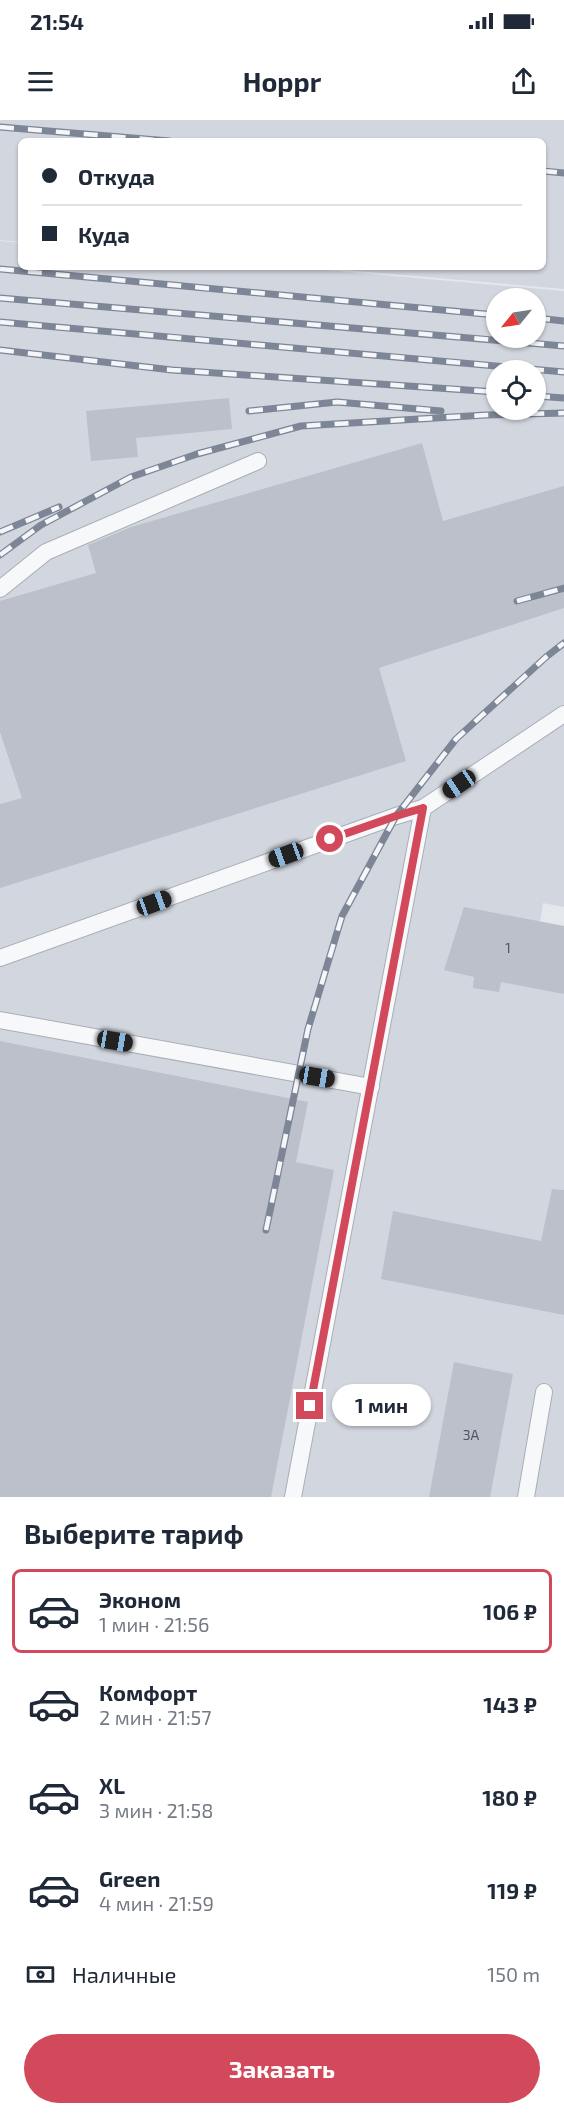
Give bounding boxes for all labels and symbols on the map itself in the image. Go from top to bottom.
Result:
north arrow [486,288,546,348]
car [439,766,479,802]
route start [316,825,343,852]
car [266,840,306,870]
car [134,888,174,918]
house number: 1 [505,939,511,956]
car [96,1029,134,1053]
car [298,1065,336,1089]
callout: 1 мин [331,1385,430,1427]
route end [296,1392,323,1419]
house number: 3А [463,1426,480,1443]

